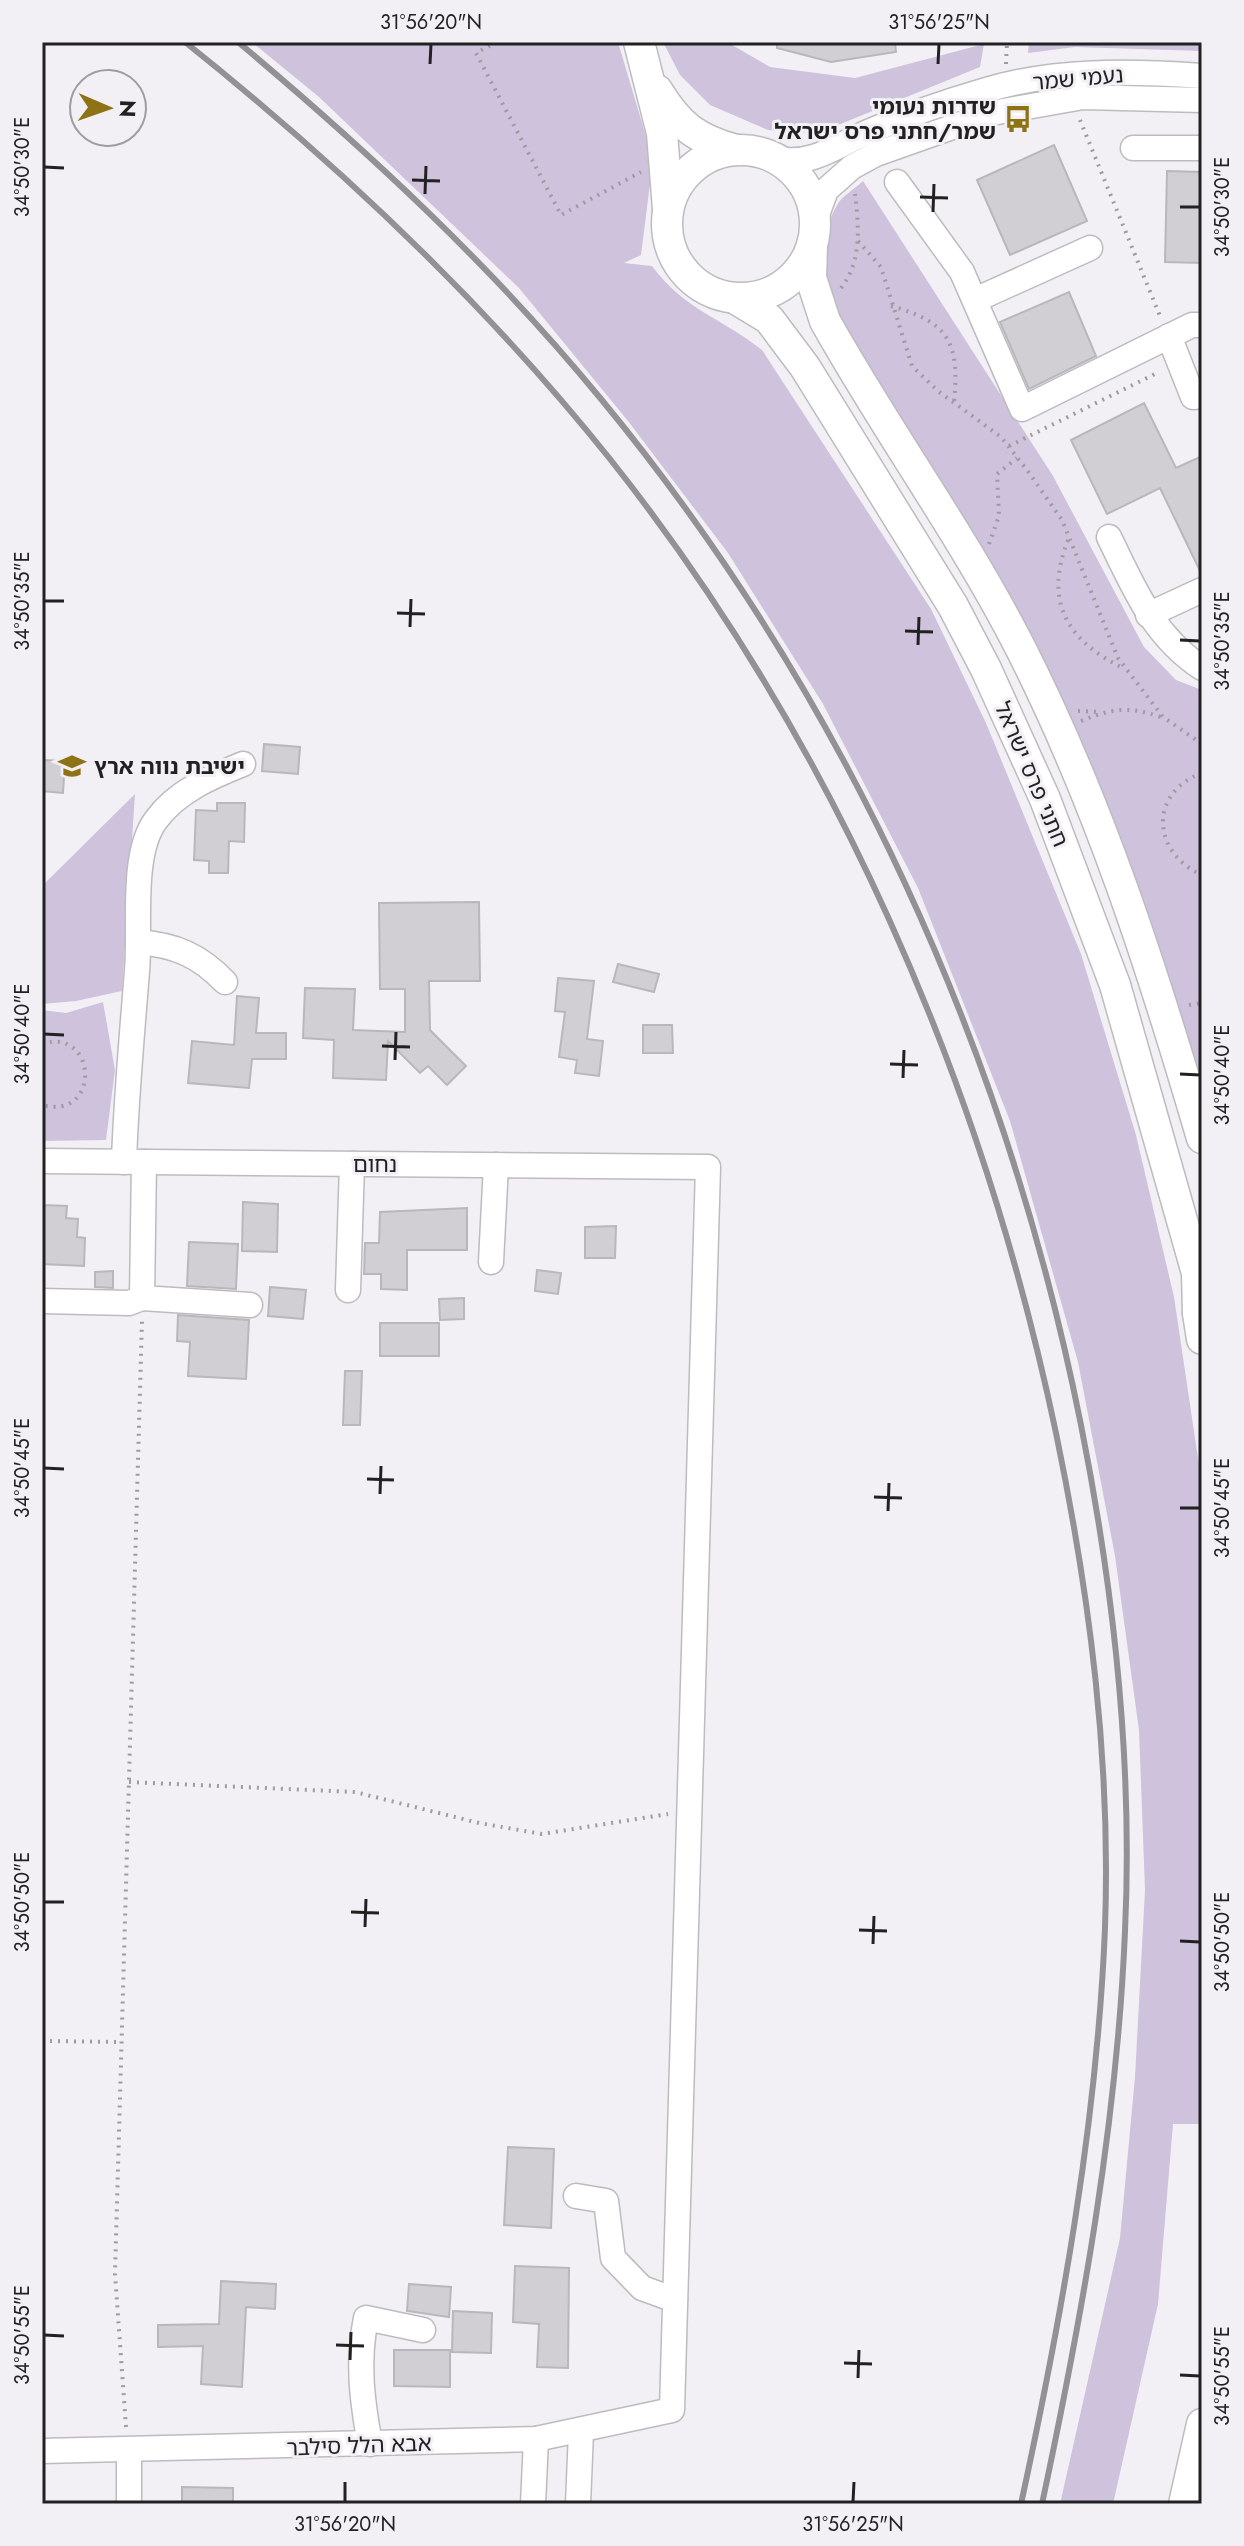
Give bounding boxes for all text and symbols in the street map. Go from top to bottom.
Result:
text: 31°56'20"N [380,8,482,37]
text: 31°56'25"N [888,8,990,37]
street label: נעמי שמר [1031,58,1125,98]
north arrow [68,68,148,148]
place label: שדרות נעומי שמר/חתני פרס ישראל [774,90,996,147]
text: N [112,99,144,118]
bus stop icon: שדרות נעומי שמר/חתני פרס ישראל [1003,104,1033,134]
text: 34°50'30"E [8,117,37,217]
text: 34°50'30"E [1208,157,1237,257]
text: 34°50'35"E [8,551,37,651]
text: 34°50'35"E [1208,591,1237,691]
street label: חתני פרס ישראל [987,696,1077,852]
place label: ישיבת נווה ארץ [94,750,245,782]
school or university icon: ישיבת נווה ארץ [57,751,87,781]
text: 34°50'40"E [8,983,37,1085]
text: 34°50'40"E [1208,1024,1237,1126]
street label: נחום [353,1148,397,1180]
text: 34°50'45"E [8,1418,37,1518]
text: 34°50'45"E [1208,1458,1237,1558]
text: 34°50'50"E [8,1852,37,1952]
text: 34°50'50"E [1208,1892,1237,1992]
text: 34°50'55"E [8,2285,37,2385]
text: 34°50'55"E [1208,2326,1237,2426]
street label: אבא הלל סילבר [286,2426,432,2464]
text: 31°56'20"N [294,2510,396,2539]
text: 31°56'25"N [802,2510,904,2539]

